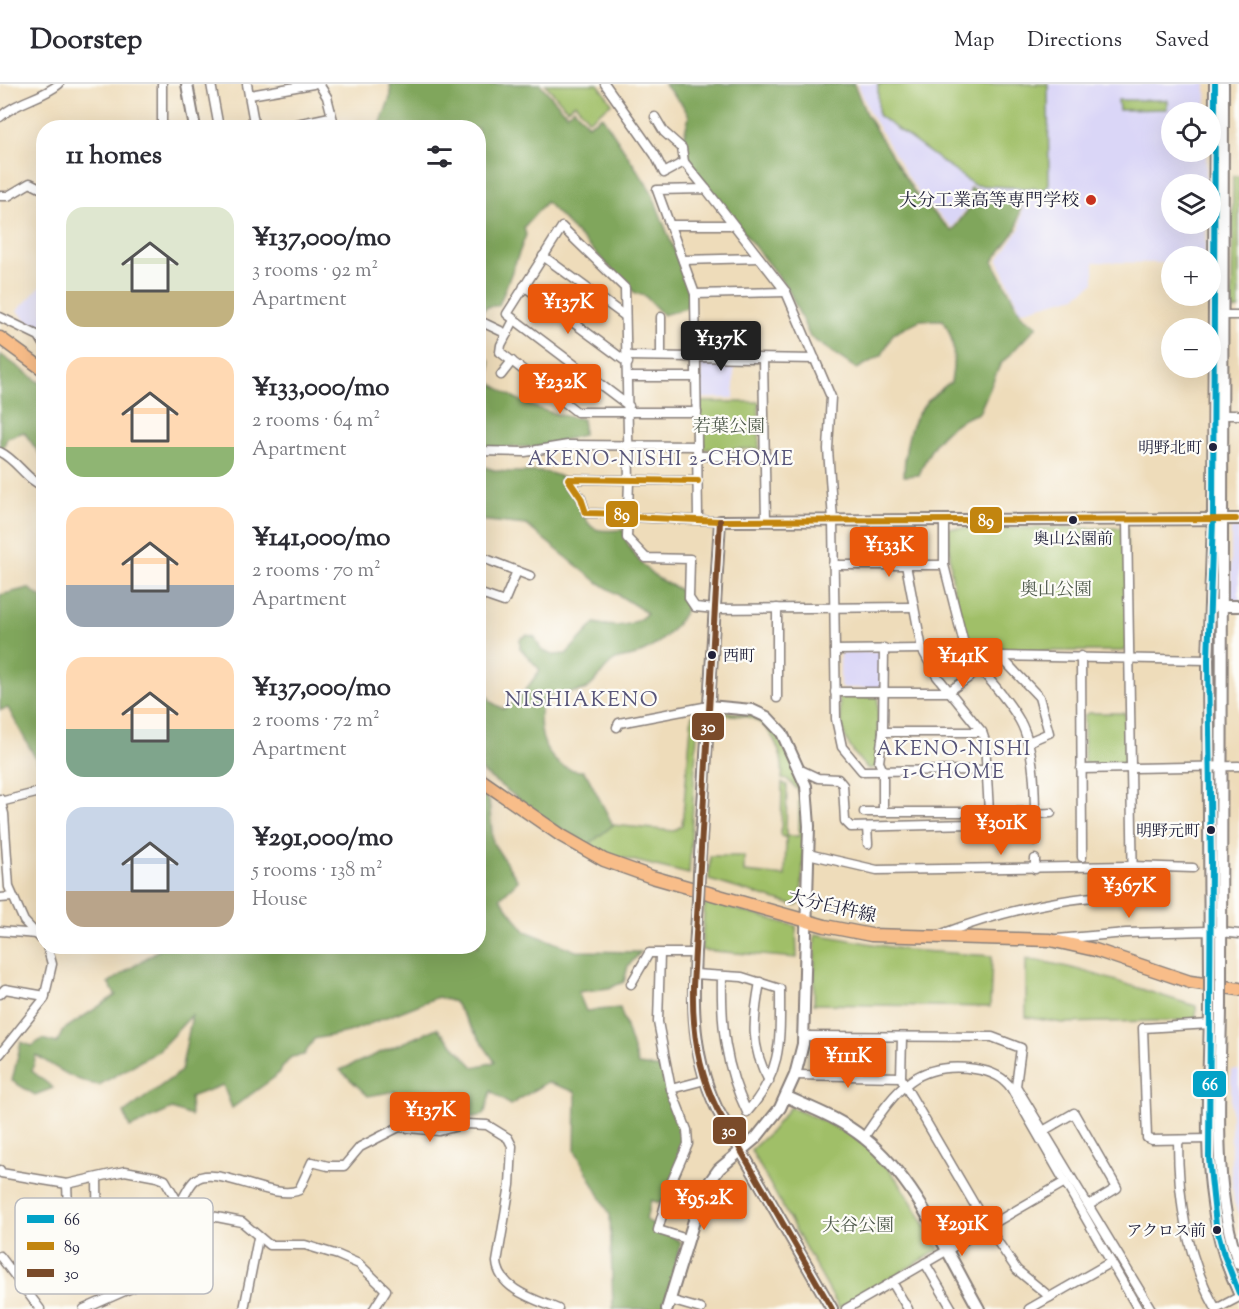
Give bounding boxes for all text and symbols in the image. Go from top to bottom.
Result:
text: Doorstep [30,21,142,61]
text: Map [954,26,994,56]
text: Directions [1027,26,1122,56]
text: Saved [1155,26,1209,56]
map controls [1161,102,1221,378]
button: locate [1161,102,1221,162]
text: 11 homes [66,138,162,175]
icon: filters [423,140,456,173]
button: layers [1161,174,1221,234]
place label: 大分工業高等専門学校 [899,189,1079,215]
marker: 大分工業高等専門学校 [1084,193,1098,207]
text: ¥137,000/mo [252,220,391,257]
icon: home [114,231,186,303]
button: + [1161,246,1221,306]
text: 3 rooms · 92 m² [252,257,378,286]
pin: ¥137K [526,284,610,335]
text: Apartment [252,286,347,315]
text: ¥137K [542,289,594,318]
button: − [1161,318,1221,378]
pin: ¥137K [679,321,763,372]
text: ¥137K [695,326,747,355]
pin: ¥232K [518,364,602,415]
text: ¥232K [533,369,587,398]
text: ¥133,000/mo [252,370,390,407]
icon: home [114,381,186,453]
text: 2 rooms · 64 m² [252,407,380,436]
park label: 若葉公園 [693,415,765,441]
text: Apartment [252,436,347,465]
place label: 明野北町 [1138,438,1202,461]
marker: 明野北町 [1207,441,1219,453]
district label: AKENO-NISHI 2-CHOME [527,446,795,475]
line badge: 89 [605,500,639,528]
text: 89 [614,505,630,528]
line badge: 89 [969,506,1003,534]
text: 89 [978,511,994,534]
marker: 奥山公園前 [1067,514,1079,526]
text: ¥141,000/mo [252,520,391,557]
pin: ¥133K [847,527,931,578]
place label: 奥山公園前 [1033,529,1113,552]
icon: home [114,531,186,603]
text: ¥133K [864,532,914,561]
text: 2 rooms · 70 m² [252,557,381,586]
park label: 奥山公園 [1020,578,1092,604]
text: Apartment [252,586,347,615]
pin: ¥141K [921,638,1005,689]
text: ¥141K [937,643,989,672]
place label: 西町 [723,646,755,669]
marker: 西町 [706,649,718,661]
text: ¥137,000/mo [252,670,391,707]
icon: home [114,681,186,753]
district label: NISHIAKENO [505,686,659,716]
text: 2 rooms · 72 m² [252,707,380,736]
line badge: 30 [691,712,725,741]
text: 30 [701,717,716,740]
text: Apartment [252,736,347,765]
district label: AKENO-NISHI 1-CHOME [876,736,1032,788]
pin: ¥301K [959,805,1043,856]
text: ¥301K [975,810,1027,839]
text: ¥291,000/mo [252,820,393,857]
place label: 明野元町 [1136,821,1200,844]
marker: 明野元町 [1205,824,1217,836]
icon: home [114,831,186,903]
text: 5 rooms · 138 m² [252,857,383,886]
pin: ¥367K [1087,868,1171,919]
text: ¥367K [1101,873,1157,902]
street label: 大分臼杵線 [785,885,878,931]
text: House [252,886,307,915]
pin: ¥111K [806,1038,890,1089]
text: ¥111K [824,1043,872,1072]
line badge: 66 [1192,1070,1227,1098]
text: 66 [1202,1075,1218,1098]
pin: ¥137K [388,1092,472,1143]
text: ¥137K [404,1097,456,1126]
line badge: 30 [712,1116,747,1145]
text: 30 [722,1121,737,1144]
pin: ¥95.2K [655,1180,753,1231]
text: ¥95.2K [675,1185,733,1214]
legend [15,1198,213,1294]
pin: ¥291K [920,1206,1004,1257]
text: 66 [64,1210,80,1233]
text: ¥291K [935,1211,989,1240]
park label: 大谷公園 [822,1214,894,1240]
place label: アクロス前 [1126,1221,1206,1244]
marker: アクロス前 [1211,1224,1223,1236]
text: 89 [64,1237,80,1260]
text: 30 [64,1264,79,1287]

